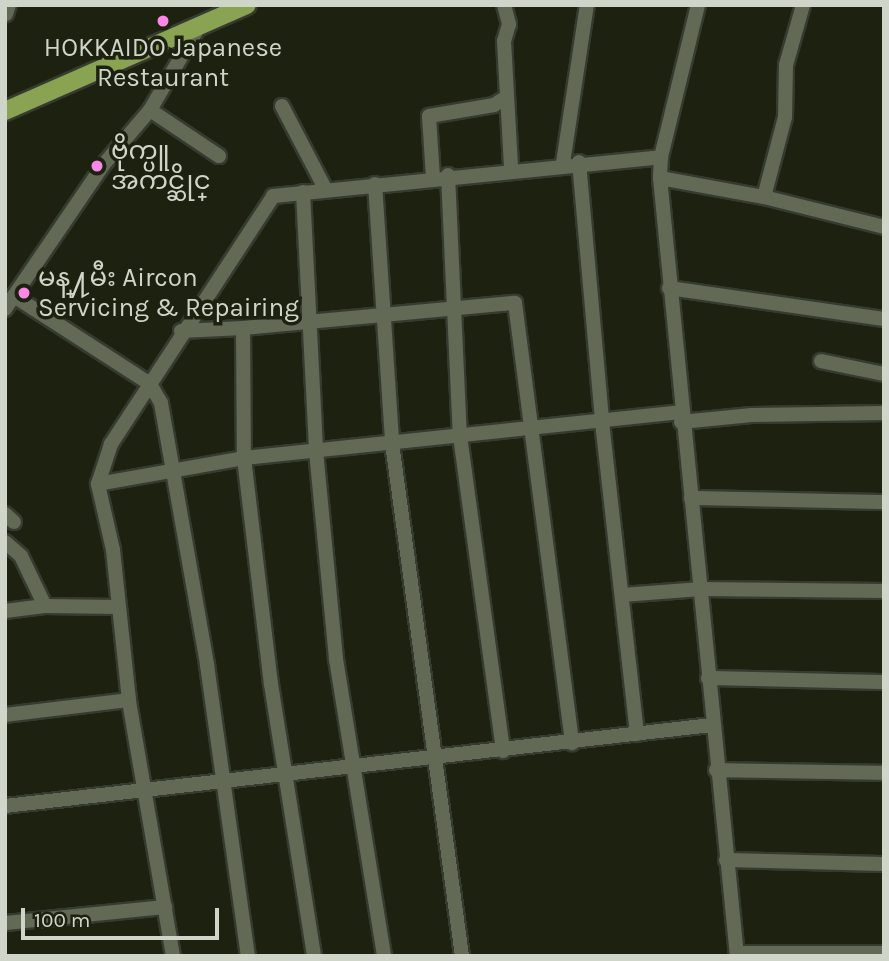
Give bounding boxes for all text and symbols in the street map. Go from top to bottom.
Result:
marker: HOKKAIDO Japanese Restaurant [155,13,171,29]
place label: HOKKAIDO Japanese Restaurant [44,32,282,94]
place label: ဗိုက္ပူ အကင္ဆိုင္ [111,135,211,196]
marker: ဗိုက္ပူ အကင္ဆိုင္ [89,158,105,174]
place label: မန္႔မီး Aircon Servicing & Repairing [38,262,299,324]
marker: မန္႔မီး Aircon Servicing & Repairing [16,285,32,301]
scale bar [24,894,222,938]
text: 100 m [34,908,91,932]

